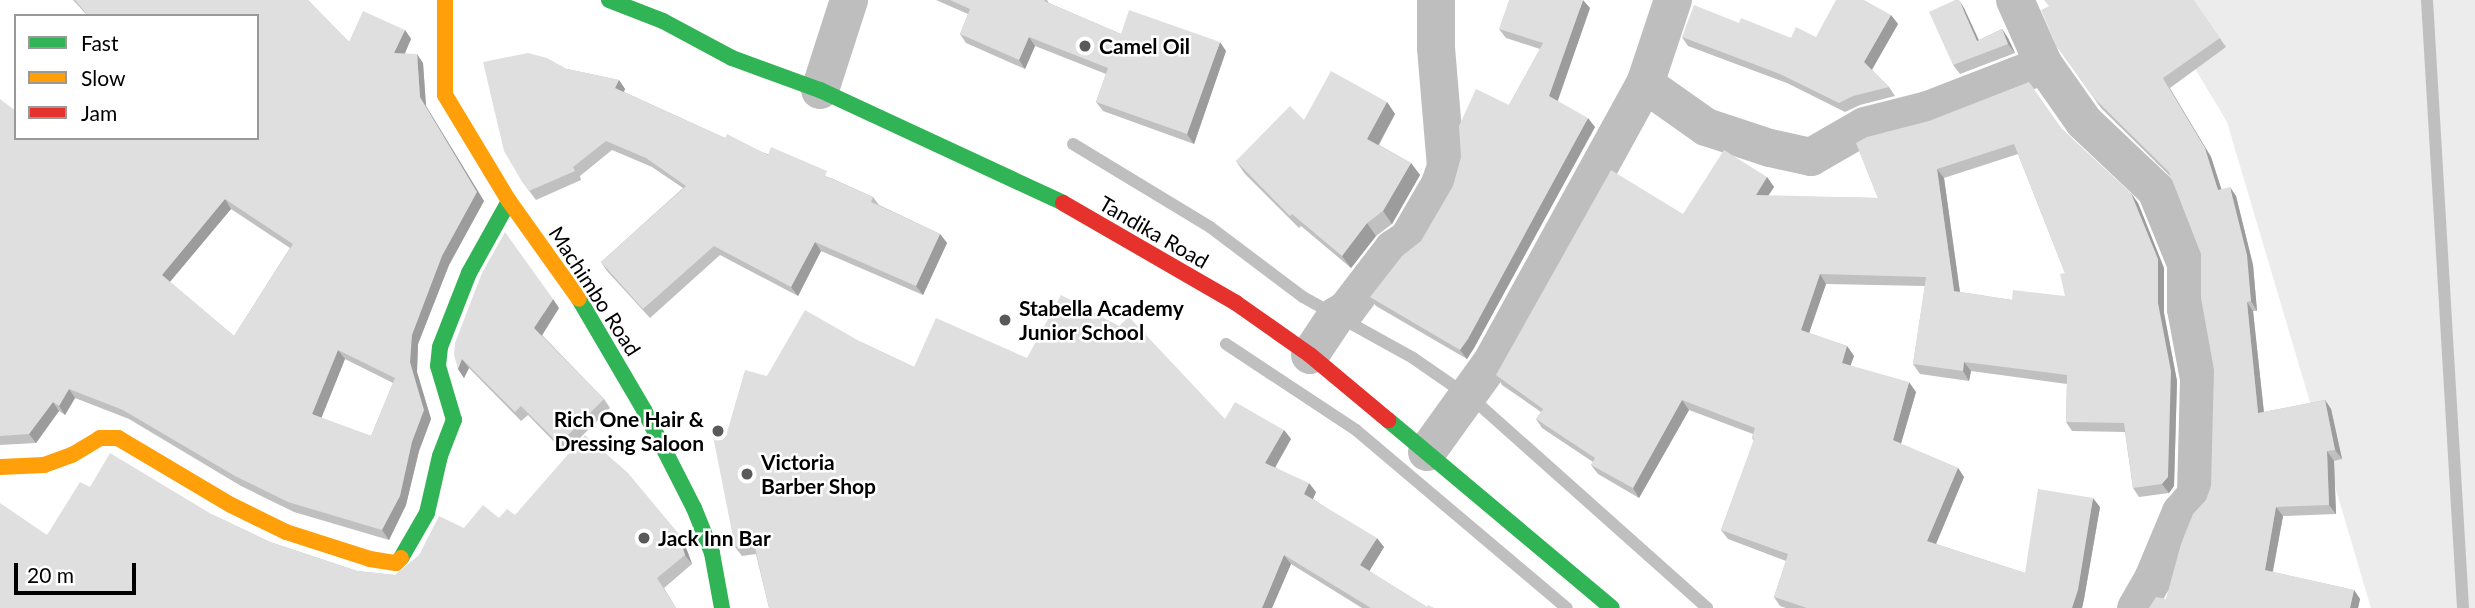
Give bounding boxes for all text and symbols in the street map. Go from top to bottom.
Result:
legend [14,14,259,140]
text: Fast [81,30,118,55]
place label: Camel Oil [1099,33,1190,59]
marker: Camel Oil [1077,38,1093,54]
text: Slow [81,65,125,90]
text: Jam [81,100,117,125]
street label: Tandika Road [1095,191,1213,273]
street label: Machimbo Road [544,222,646,360]
place label: Stabella Academy Junior School [1019,295,1184,345]
marker: Stabella Academy Junior School [997,312,1013,328]
place label: Rich One Hair & Dressing Saloon [553,406,704,456]
marker: Rich One Hair & Dressing Saloon [710,423,726,439]
place label: Victoria Barber Shop [761,449,876,499]
marker: Victoria Barber Shop [739,466,755,482]
place label: Jack Inn Bar [658,525,771,551]
marker: Jack Inn Bar [636,530,652,546]
scale bar [18,548,140,592]
text: 20 m [27,562,74,587]

